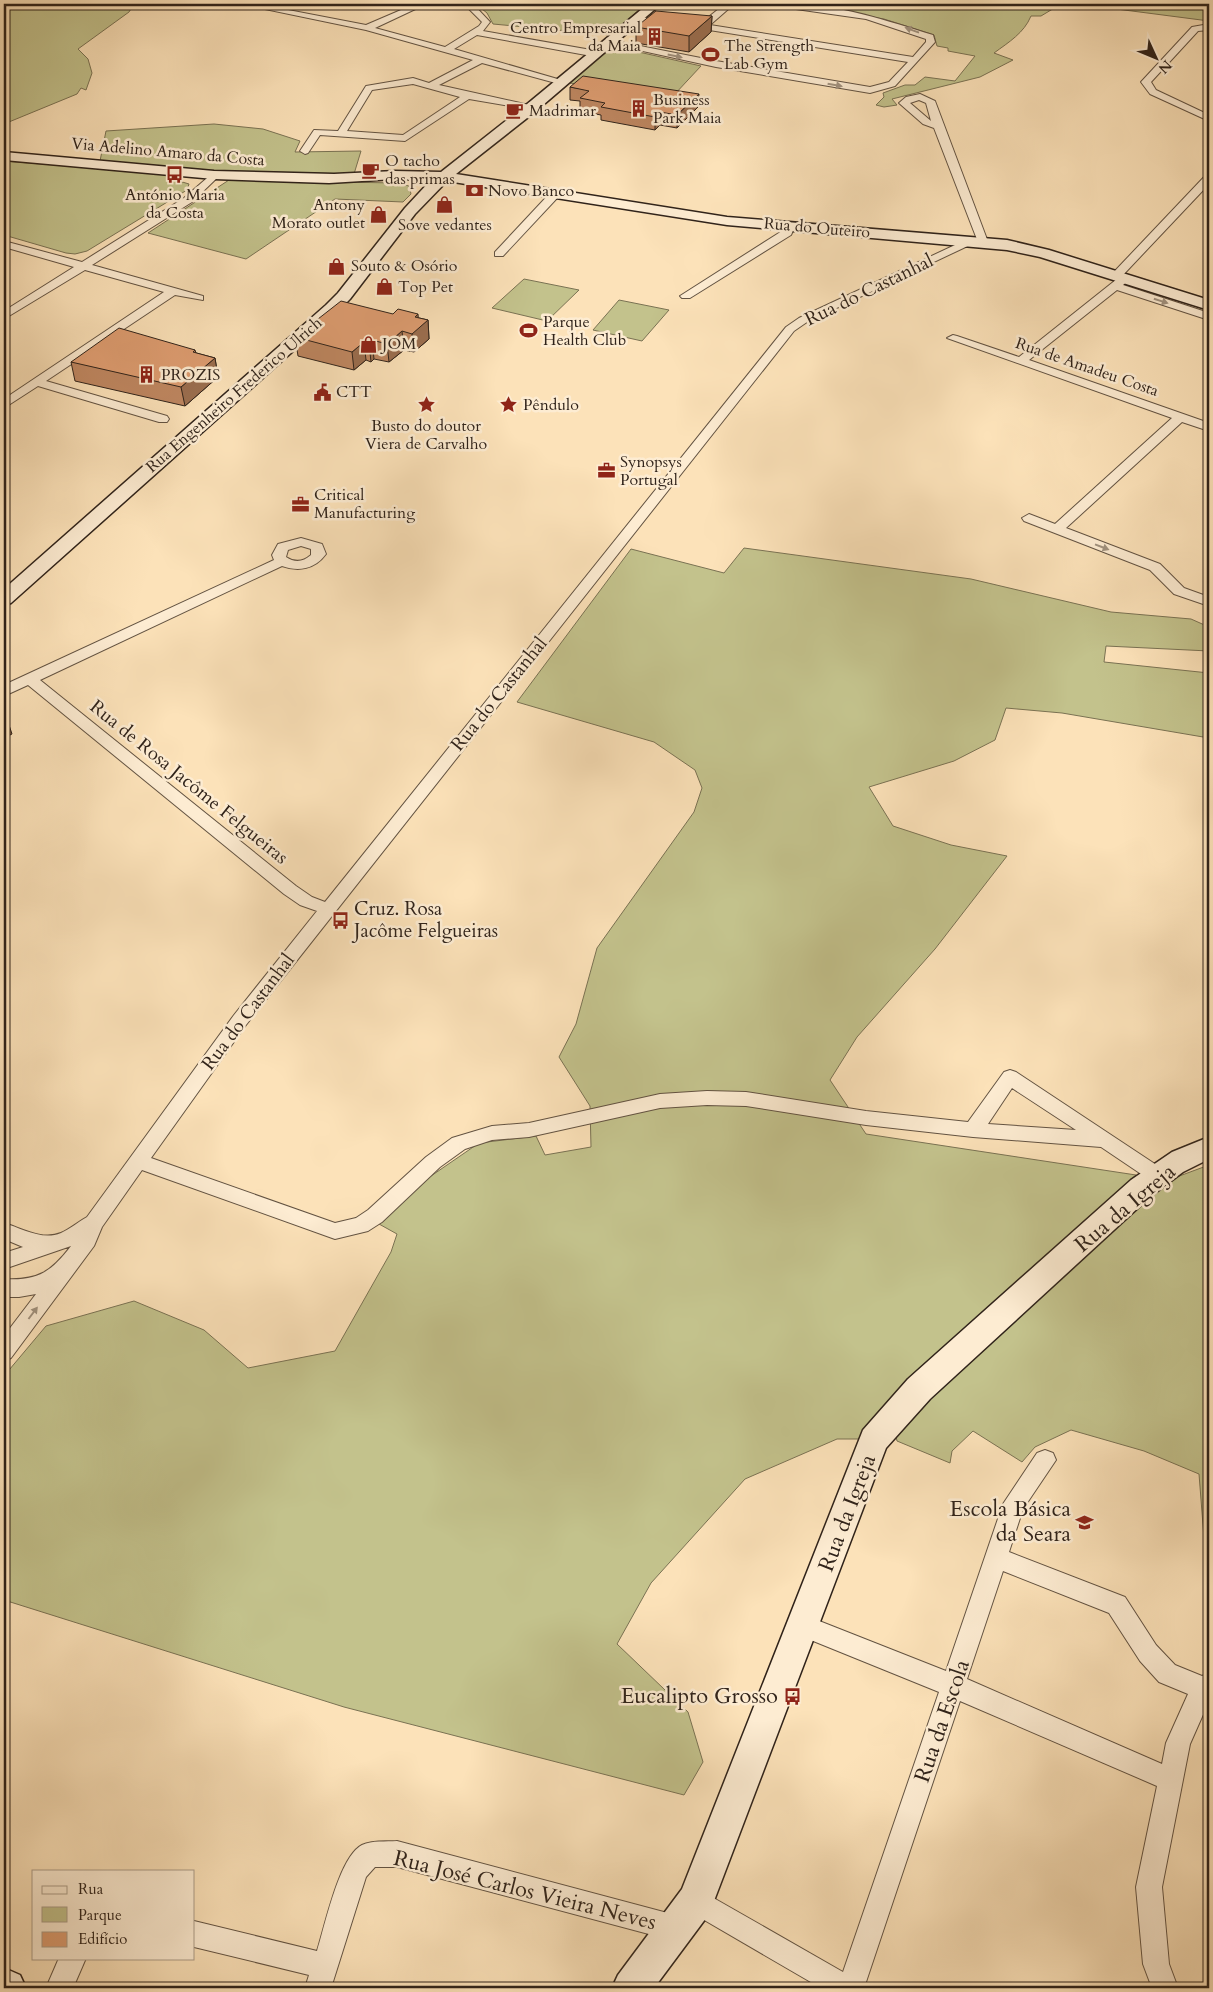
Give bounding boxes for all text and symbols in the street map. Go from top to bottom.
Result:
place label: Centro Empresarial da Maia [510,17,641,57]
one-way arrow [904,26,919,34]
building icon: Centro Empresarial da Maia [645,27,665,47]
north arrow [1130,32,1180,82]
place label: The Strength Lab Gym [724,35,814,75]
sports icon: The Strength Lab Gym [700,45,720,65]
one-way arrow [667,52,682,60]
text: N [1154,56,1176,78]
one-way arrow [827,82,843,90]
place label: Business Park Maia [653,89,722,129]
building icon: Business Park Maia [629,99,649,119]
place label: Madrimar [529,100,596,122]
cafe icon: Madrimar [505,101,525,121]
street label: Via Adelino Amaro da Costa [71,133,266,171]
place label: O tacho das primas [385,150,455,190]
cafe icon: O tacho das primas [361,160,381,180]
bus stop icon: António Maria da Costa [165,164,185,184]
place label: Novo Banco [488,180,575,202]
bank icon: Novo Banco [464,181,484,201]
place label: António Maria da Costa [125,184,225,224]
place label: Antony Morato outlet [272,194,366,234]
shop icon: Sove vedantes [435,194,455,214]
shop icon: Antony Morato outlet [369,204,389,224]
street label: Rua do Outeiro [763,212,871,244]
place label: Sove vedantes [398,214,492,236]
street label: Rua do Castanhal [800,248,938,332]
place label: Souto & Osório [351,255,458,277]
shop icon: Souto & Osório [327,256,347,276]
place label: Top Pet [398,276,453,298]
shop icon: Top Pet [374,277,394,297]
one-way arrow [1154,298,1169,306]
place label: Parque Health Club [543,311,626,351]
street label: Rua Engenheiro Frederico Ulrich [141,312,327,478]
sports icon: Parque Health Club [519,321,539,341]
street label: Rua de Amadeu Costa [1012,332,1162,402]
place label: JOM [380,333,416,355]
shop icon: JOM [358,334,378,354]
place label: PROZIS [161,364,220,386]
building icon: PROZIS [137,365,157,385]
place label: CTT [336,381,372,403]
public building icon: CTT [312,382,332,402]
place icon: Busto do doutor Viera de Carvalho [416,394,436,414]
place label: Pêndulo [523,394,579,416]
place icon: Pêndulo [499,395,519,415]
place label: Busto do doutor Viera de Carvalho [365,415,487,455]
place label: Synopsys Portugal [620,451,682,491]
office icon: Synopsys Portugal [596,461,616,481]
place label: Critical Manufacturing [314,484,415,524]
office icon: Critical Manufacturing [290,494,310,514]
one-way arrow [1095,543,1109,551]
street label: Rua do Castanhal [445,631,553,757]
street label: Rua de Rosa Jacôme Felgueiras [84,694,294,870]
place label: Cruz. Rosa Jacôme Felgueiras [351,896,498,944]
bus stop icon: Cruz. Rosa Jacôme Felgueiras [330,910,350,930]
street label: Rua do Castanhal [196,948,301,1076]
street label: Rua da Igreja [1068,1157,1182,1259]
one-way arrow [28,1306,38,1320]
street label: Rua da Igreja [811,1450,883,1576]
place label: Escola Básica da Seara [950,1494,1071,1549]
school or university icon: Escola Básica da Seara [1075,1512,1095,1532]
street label: Rua da Escola [907,1655,977,1786]
place label: Eucalipto Grosso [621,1681,778,1711]
bus stop icon: Eucalipto Grosso [782,1686,802,1706]
street label: Rua José Carlos Vieira Neves [391,1843,659,1937]
legend [32,1870,195,1960]
text: Rua [78,1879,104,1899]
text: Parque [78,1905,122,1925]
text: Edifício [78,1929,127,1949]

